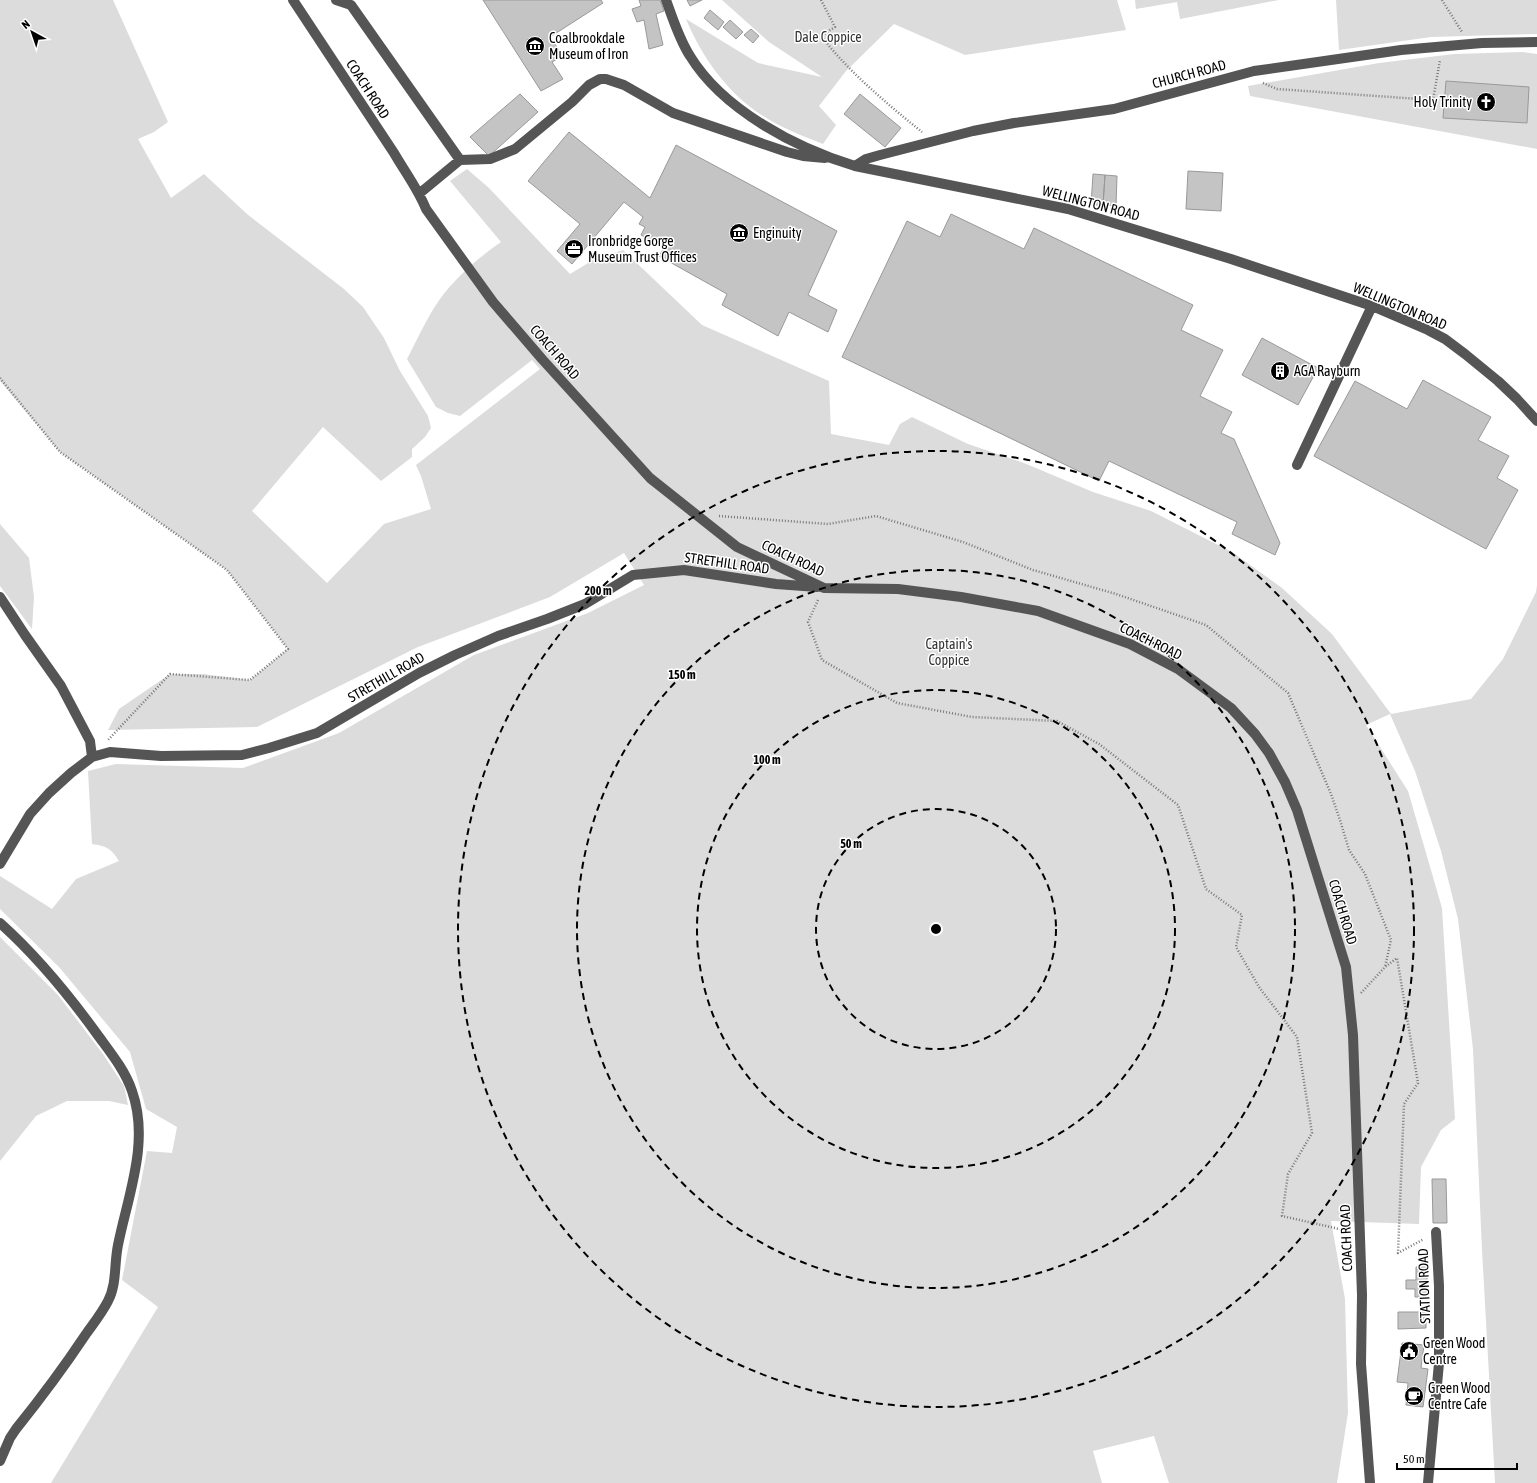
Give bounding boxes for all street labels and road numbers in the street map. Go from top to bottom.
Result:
street label: COACH ROAD [343,56,393,122]
street label: CHURCH ROAD [1150,56,1228,92]
street label: WELLINGTON ROAD [1041,182,1142,224]
street label: WELLINGTON ROAD [1351,279,1449,333]
street label: COACH ROAD [527,321,583,383]
street label: COACH ROAD [759,537,827,580]
street label: STRETHILL ROAD [684,549,771,577]
street label: COACH ROAD [1117,619,1185,663]
street label: STRETHILL ROAD [345,649,427,705]
street label: COACH ROAD [1326,878,1361,947]
street label: COACH ROAD [1337,1204,1355,1272]
street label: STATION ROAD [1415,1248,1433,1324]

